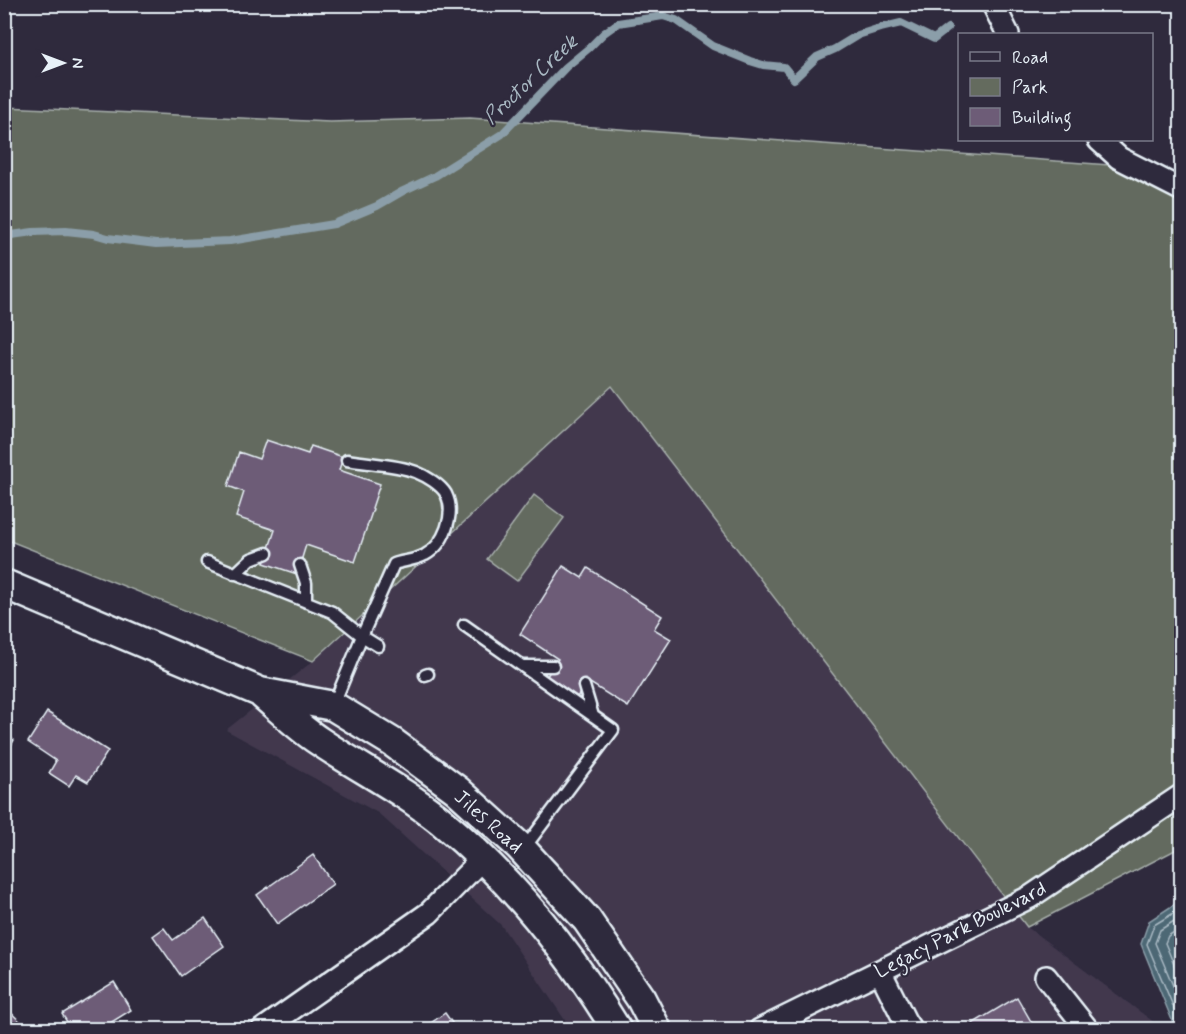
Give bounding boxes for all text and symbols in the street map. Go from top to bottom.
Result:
water label: Proctor Creek [477,28,585,131]
north arrow [33,33,93,93]
legend [958,33,1153,141]
text: Road [1012,46,1048,70]
text: N [66,58,87,68]
text: Park [1012,76,1048,100]
text: Building [1012,106,1072,132]
street label: Jiles Road [448,784,528,860]
street label: Legacy Park Boulevard [870,875,1052,987]

